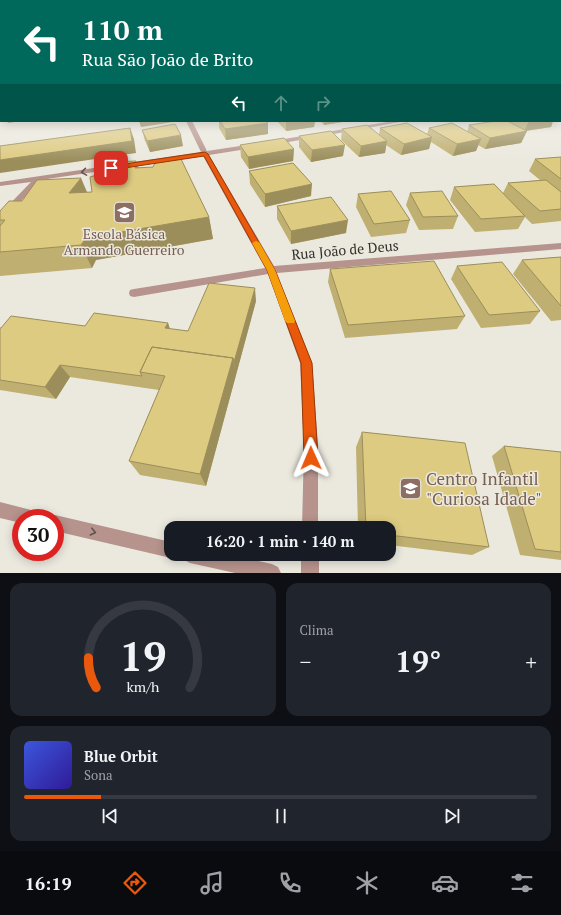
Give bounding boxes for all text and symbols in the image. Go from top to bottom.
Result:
text: 110 m [82,11,163,48]
icon: left [16,16,68,68]
text: Rua São João de Brito [82,47,253,71]
icon: left [228,92,250,114]
icon: ahead [270,92,292,114]
icon: right [312,92,334,114]
pin [94,151,128,185]
icon: arrive [100,157,122,179]
one-way arrow [81,167,87,176]
school or university icon: Escola Básica Armando Guerreiro [111,199,137,225]
place label: Escola Básica Armando Guerreiro [63,224,185,259]
street label: Rua João de Deus [291,235,399,264]
position arrow [290,437,332,479]
place label: Centro Infantil "Curiosa Idade" [426,467,542,510]
school or university icon: Centro Infantil "Curiosa Idade" [398,476,424,502]
speed limit sign: 30 [12,509,64,561]
one-way arrow [90,527,96,535]
text: 16:20 · 1 min · 140 m [206,531,354,551]
text: Clima [300,621,333,639]
text: 19 [119,627,166,682]
text: 19° [395,641,441,681]
text: − [300,647,311,676]
text: + [525,647,537,676]
text: km/h [126,676,160,695]
text: Blue Orbit [84,746,158,766]
text: Sona [84,766,112,784]
icon: previous [99,805,121,827]
icon: pause [270,805,292,827]
icon: next [441,805,463,827]
icon: directions [121,869,149,897]
icon: music [198,869,226,897]
icon: phone [276,869,304,897]
icon: climate [353,869,381,897]
icon: car [431,869,459,897]
icon: filters [508,869,536,897]
text: 16:19 [25,871,72,895]

